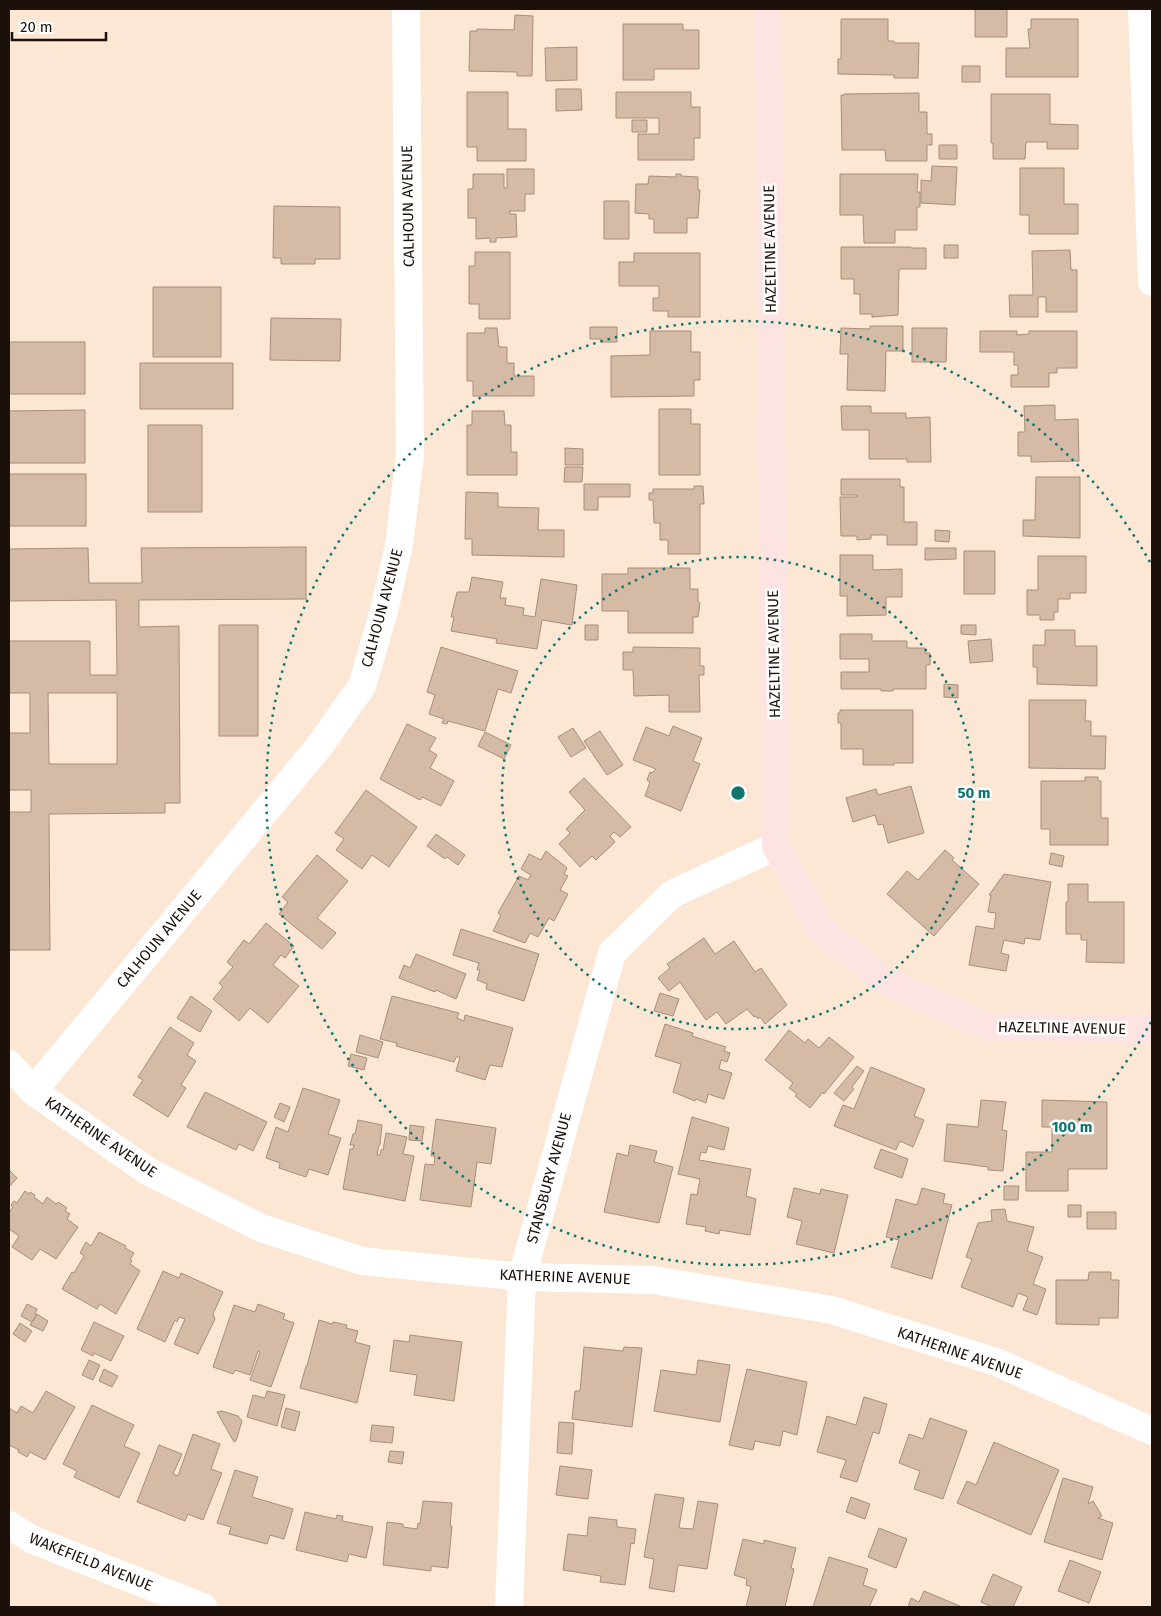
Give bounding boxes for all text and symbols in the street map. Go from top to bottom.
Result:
scale bar [12,10,106,42]
text: 20 m [20,18,53,36]
street label: CALHOUN AVENUE [398,145,418,267]
street label: HAZELTINE AVENUE [760,185,780,313]
street label: CALHOUN AVENUE [357,547,407,669]
street label: HAZELTINE AVENUE [764,590,784,718]
centre of rings [729,784,747,802]
text: 50 m [957,784,991,802]
street label: CALHOUN AVENUE [113,886,205,992]
street label: HAZELTINE AVENUE [998,1018,1126,1038]
street label: KATHERINE AVENUE [42,1093,160,1181]
street label: STANSBURY AVENUE [523,1111,575,1245]
text: 100 m [1052,1118,1092,1136]
street label: KATHERINE AVENUE [499,1266,631,1288]
street label: KATHERINE AVENUE [895,1323,1025,1383]
street label: WAKEFIELD AVENUE [27,1529,155,1595]

